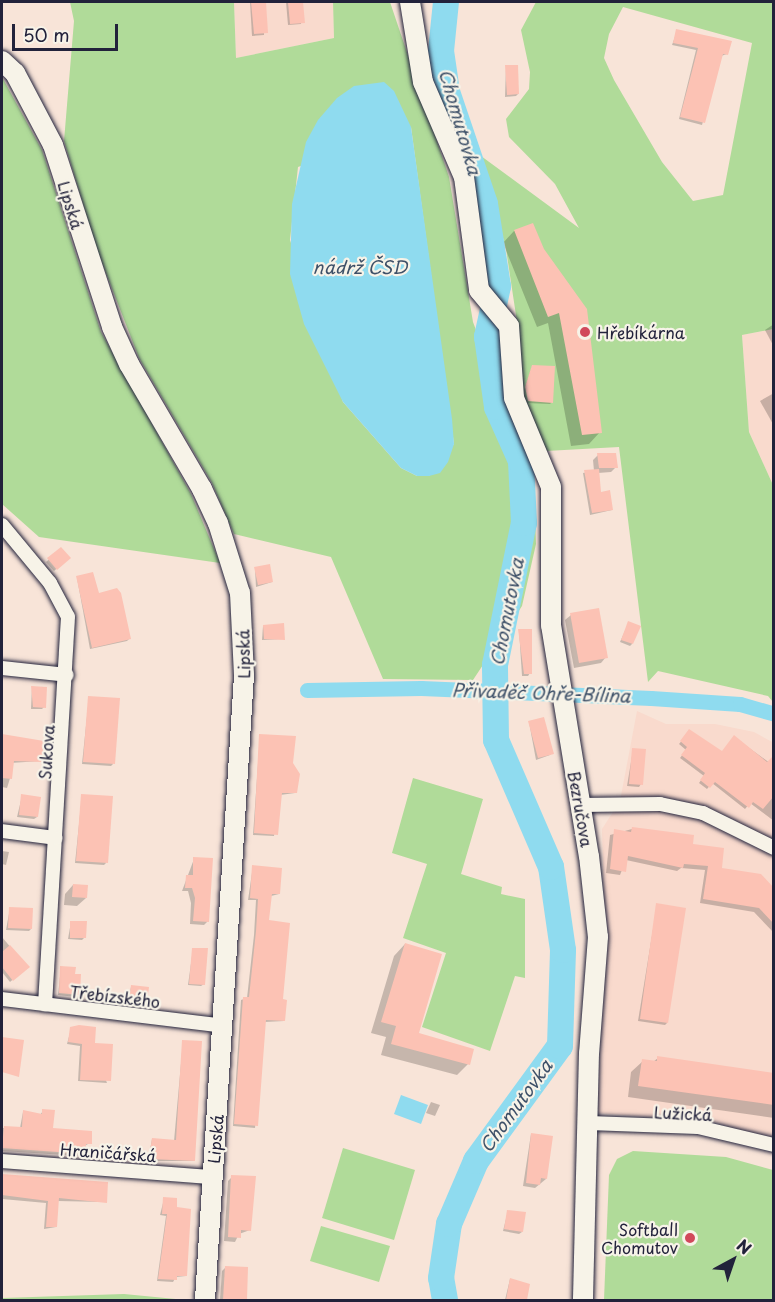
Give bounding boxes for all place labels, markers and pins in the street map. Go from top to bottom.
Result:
place label: Hřebíkárna [597,322,685,342]
marker: Hřebíkárna [578,325,592,339]
place label: Softball Chomutov [601,1219,678,1257]
marker: Softball Chomutov [683,1231,697,1245]

